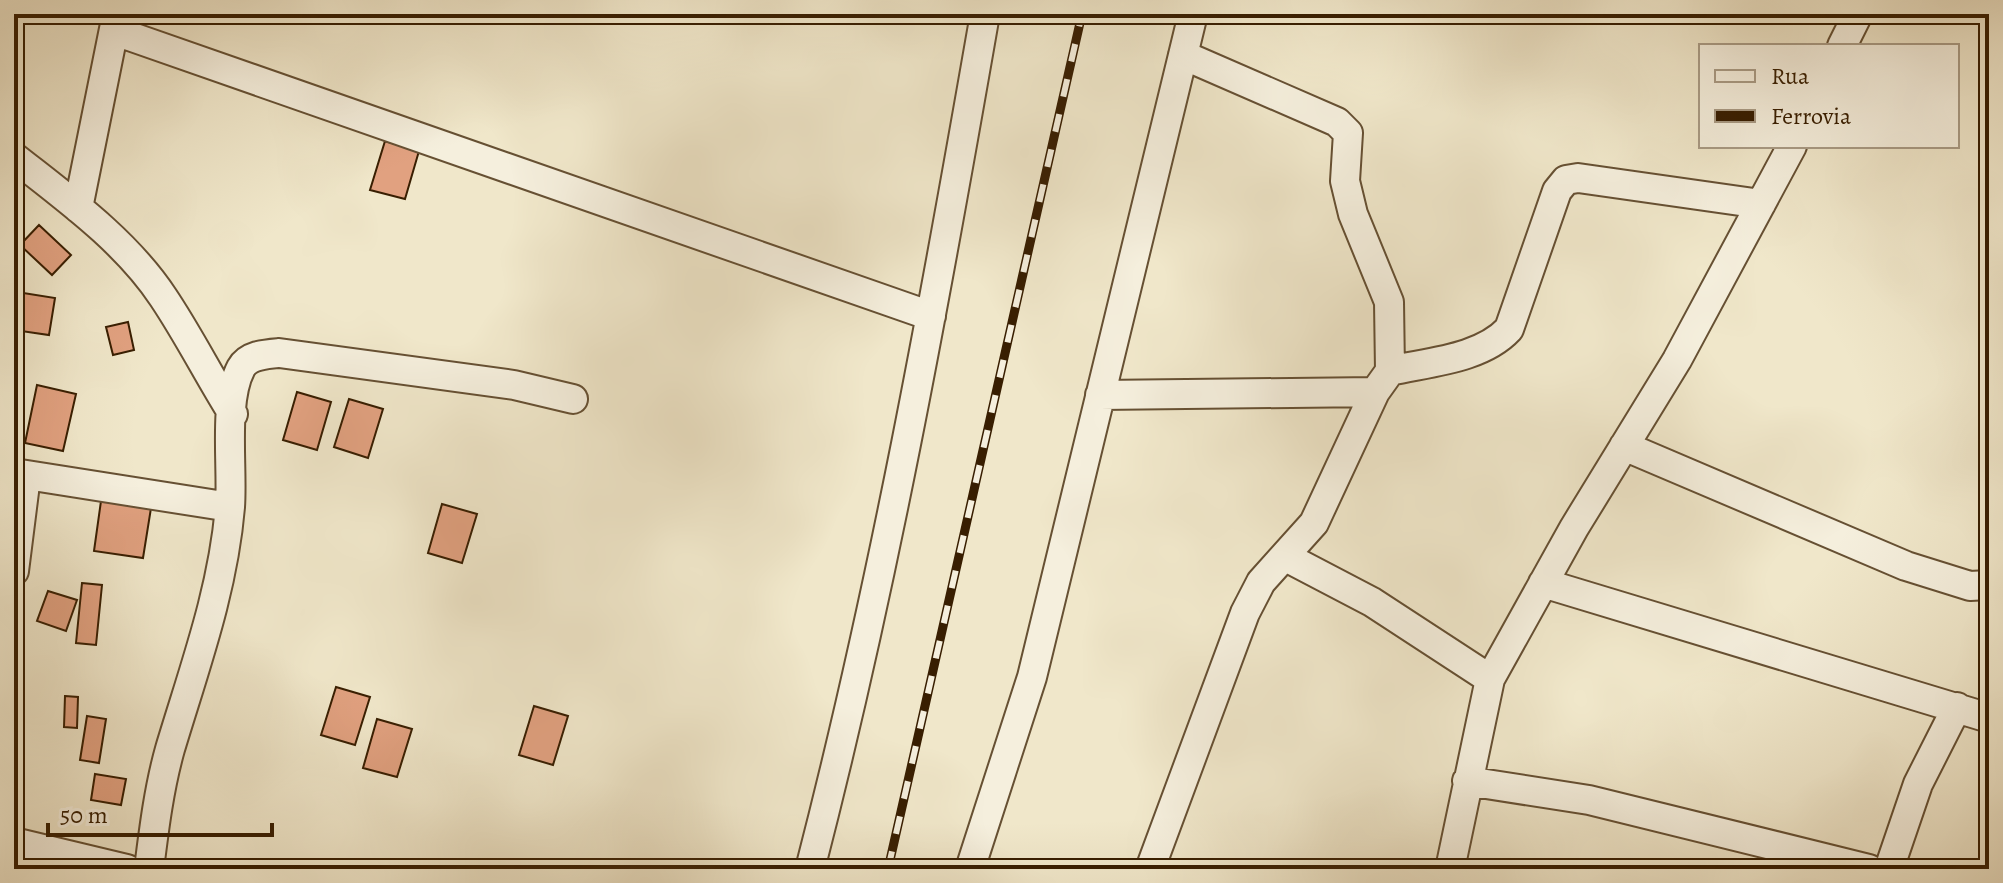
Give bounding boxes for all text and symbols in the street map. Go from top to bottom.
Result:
legend [1699,44,1959,148]
text: Rua [1771,60,1810,92]
text: Ferrovia [1771,100,1852,132]
scale bar [48,787,272,837]
text: 50 m [60,799,108,831]

